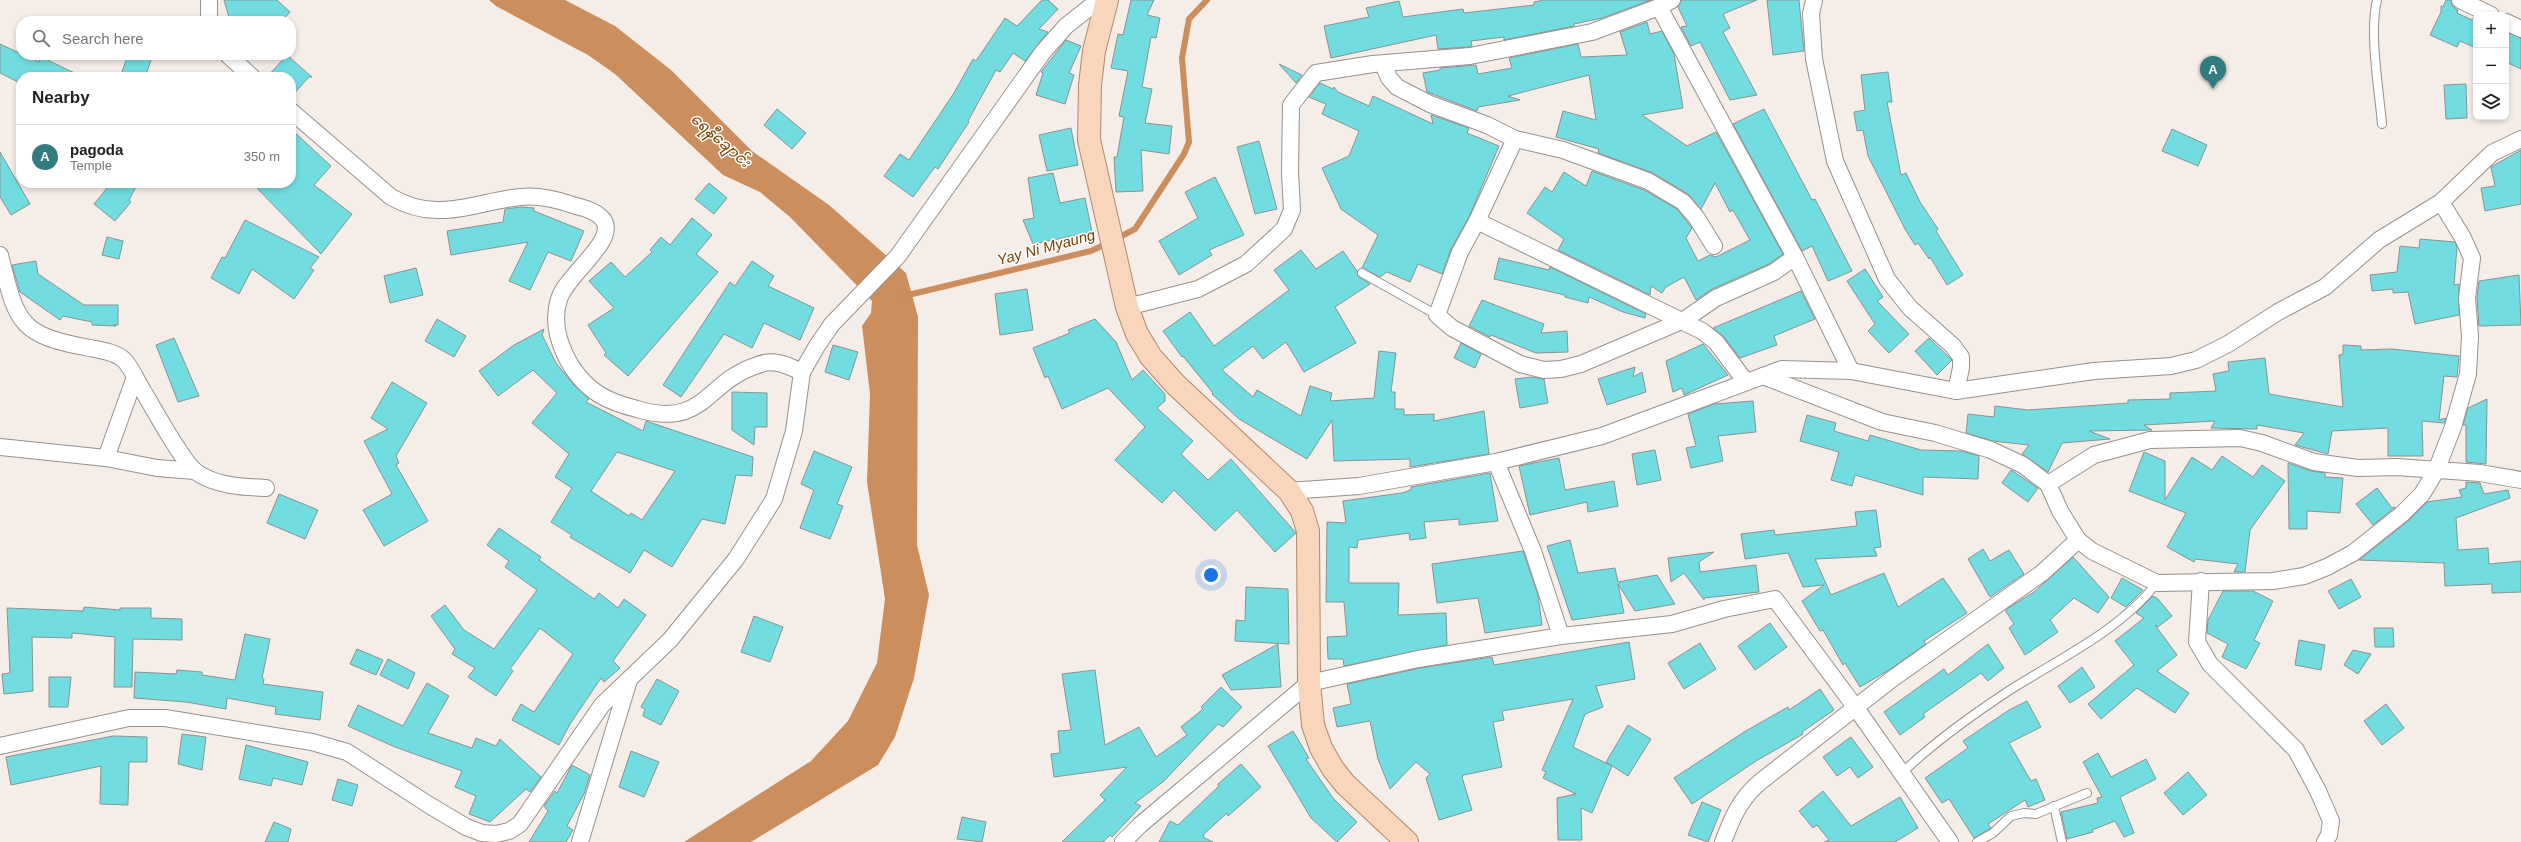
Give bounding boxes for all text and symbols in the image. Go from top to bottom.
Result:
map controls [2473,12,2509,120]
button: + [2473,12,2509,48]
search box [16,16,296,60]
icon: search [30,27,52,49]
text: Search here [62,30,144,47]
button: − [2473,48,2509,84]
pin: A [2200,56,2226,89]
button: layers [2473,84,2509,120]
text: Nearby [32,88,90,107]
water label: ရေနီချောင်း [685,108,756,174]
text: pagoda [70,141,123,158]
text: A [40,149,50,164]
text: 350 m [244,149,280,164]
text: Temple [70,158,112,173]
water label: Yay Ni Myaung [995,226,1097,268]
your location [1201,565,1221,585]

